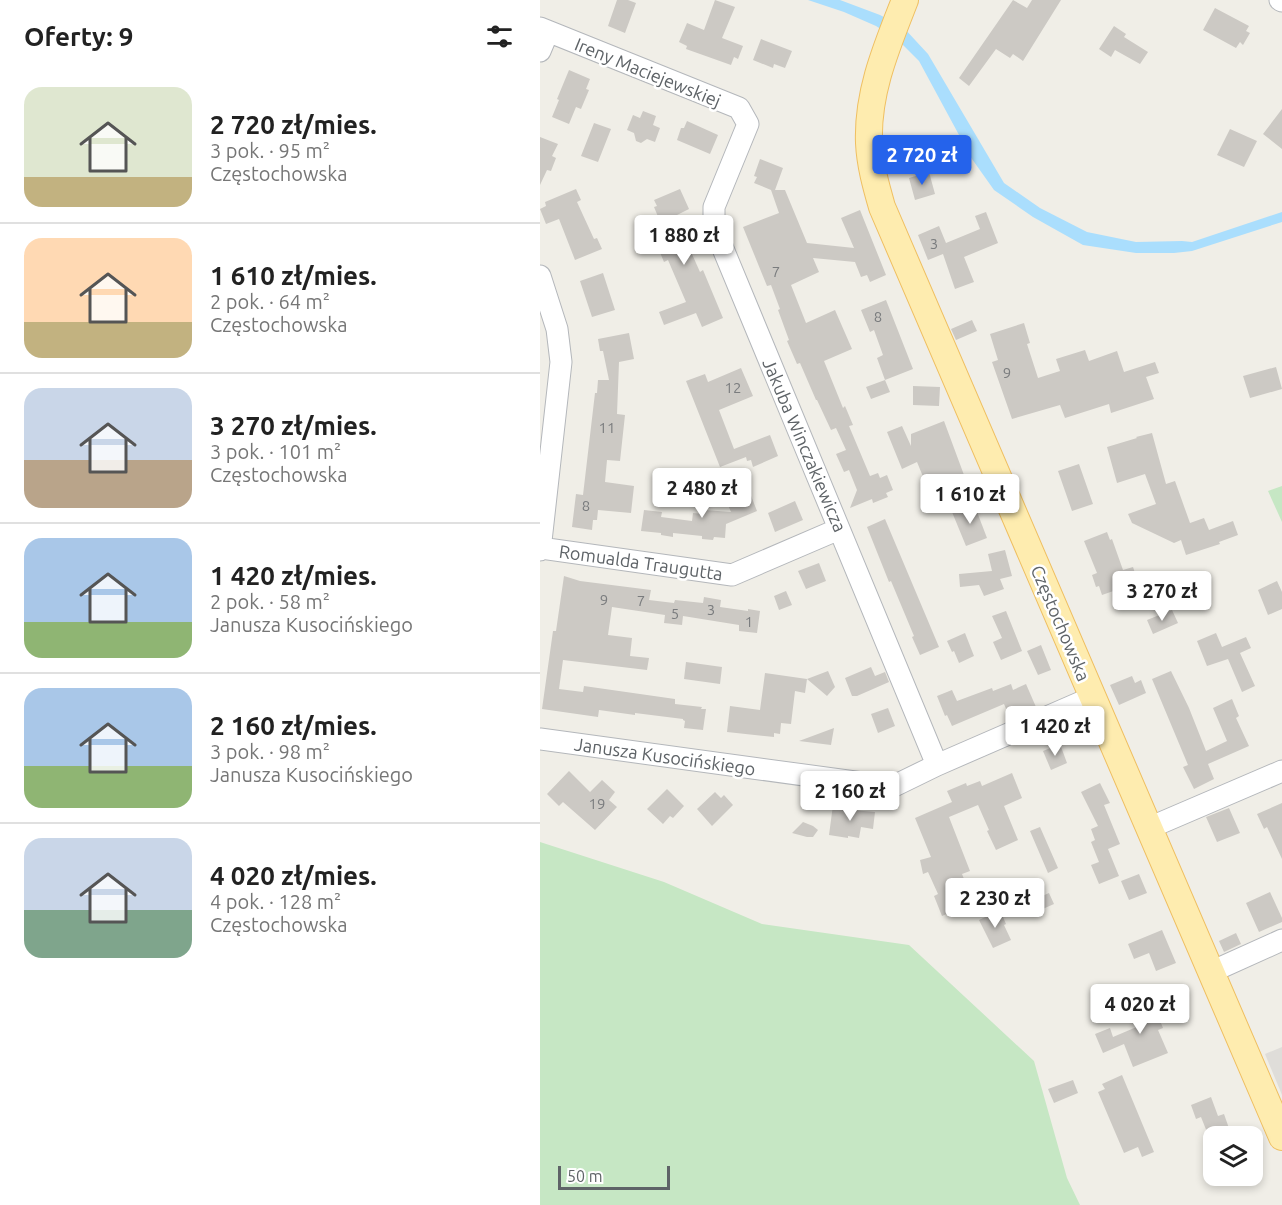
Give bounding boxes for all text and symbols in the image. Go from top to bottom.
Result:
icon: filters [483,20,516,53]
text: Oferty: 9 [24,22,133,51]
street label: Ireny Maciejewskiej [572,34,724,110]
text: 2 720 zł/mies. [210,110,377,139]
icon: home [72,111,144,183]
pin: 2 720 zł [860,135,984,186]
text: 3 pok. · 95 m² [210,139,330,162]
text: 2 720 zł [886,143,958,166]
text: Częstochowska [210,162,348,185]
pin: 1 880 zł [622,215,746,266]
text: 1 880 zł [648,223,720,246]
house number: 3 [930,235,938,252]
text: 1 610 zł/mies. [210,261,377,290]
icon: home [72,262,144,334]
house number: 7 [772,263,780,280]
text: 2 pok. · 64 m² [210,290,330,313]
house number: 8 [874,308,882,325]
text: Częstochowska [210,313,348,336]
street label: Jakuba Winczakiewicza [759,355,851,535]
house number: 9 [1003,364,1011,381]
house number: 12 [725,379,741,396]
text: 3 270 zł/mies. [210,411,377,440]
icon: home [72,412,144,484]
house number: 11 [599,419,615,436]
text: 3 pok. · 101 m² [210,440,341,463]
text: Częstochowska [210,463,348,486]
pin: 2 480 zł [640,468,764,519]
pin: 1 610 zł [908,474,1032,525]
text: 2 480 zł [666,476,738,499]
text: 1 610 zł [934,482,1006,505]
house number: 8 [582,497,590,514]
street label: Romualda Traugutta [558,541,724,583]
text: 1 420 zł/mies. [210,561,377,590]
icon: home [72,562,144,634]
street label: Częstochowska [1028,562,1094,684]
pin: 3 270 zł [1100,571,1224,622]
text: 3 270 zł [1126,579,1198,602]
text: 2 pok. · 58 m² [210,590,330,613]
house number: 9 [600,591,608,608]
house number: 7 [637,592,645,609]
house number: 3 [707,601,715,618]
house number: 5 [671,605,679,622]
text: Janusza Kusocińskiego [210,613,413,636]
house number: 1 [745,613,753,630]
pin: 1 420 zł [993,706,1117,757]
text: 2 160 zł/mies. [210,711,377,740]
icon: home [72,712,144,784]
text: 1 420 zł [1019,714,1091,737]
street label: Janusza Kusocińskiego [573,733,757,779]
text: 3 pok. · 98 m² [210,740,330,763]
text: Janusza Kusocińskiego [210,763,413,786]
pin: 2 160 zł [788,771,912,822]
text: 2 160 zł [814,779,886,802]
house number: 19 [589,795,605,812]
text: 4 020 zł/mies. [210,861,377,890]
icon: home [72,862,144,934]
pin: 2 230 zł [933,878,1057,929]
text: 2 230 zł [959,886,1031,909]
text: 4 pok. · 128 m² [210,890,341,913]
text: Częstochowska [210,913,348,936]
pin: 4 020 zł [1078,984,1202,1035]
text: 4 020 zł [1104,992,1176,1015]
map controls [1203,1126,1263,1186]
button: layers [1203,1126,1263,1186]
scale bar [558,1163,670,1190]
text: 50 m [567,1167,603,1185]

